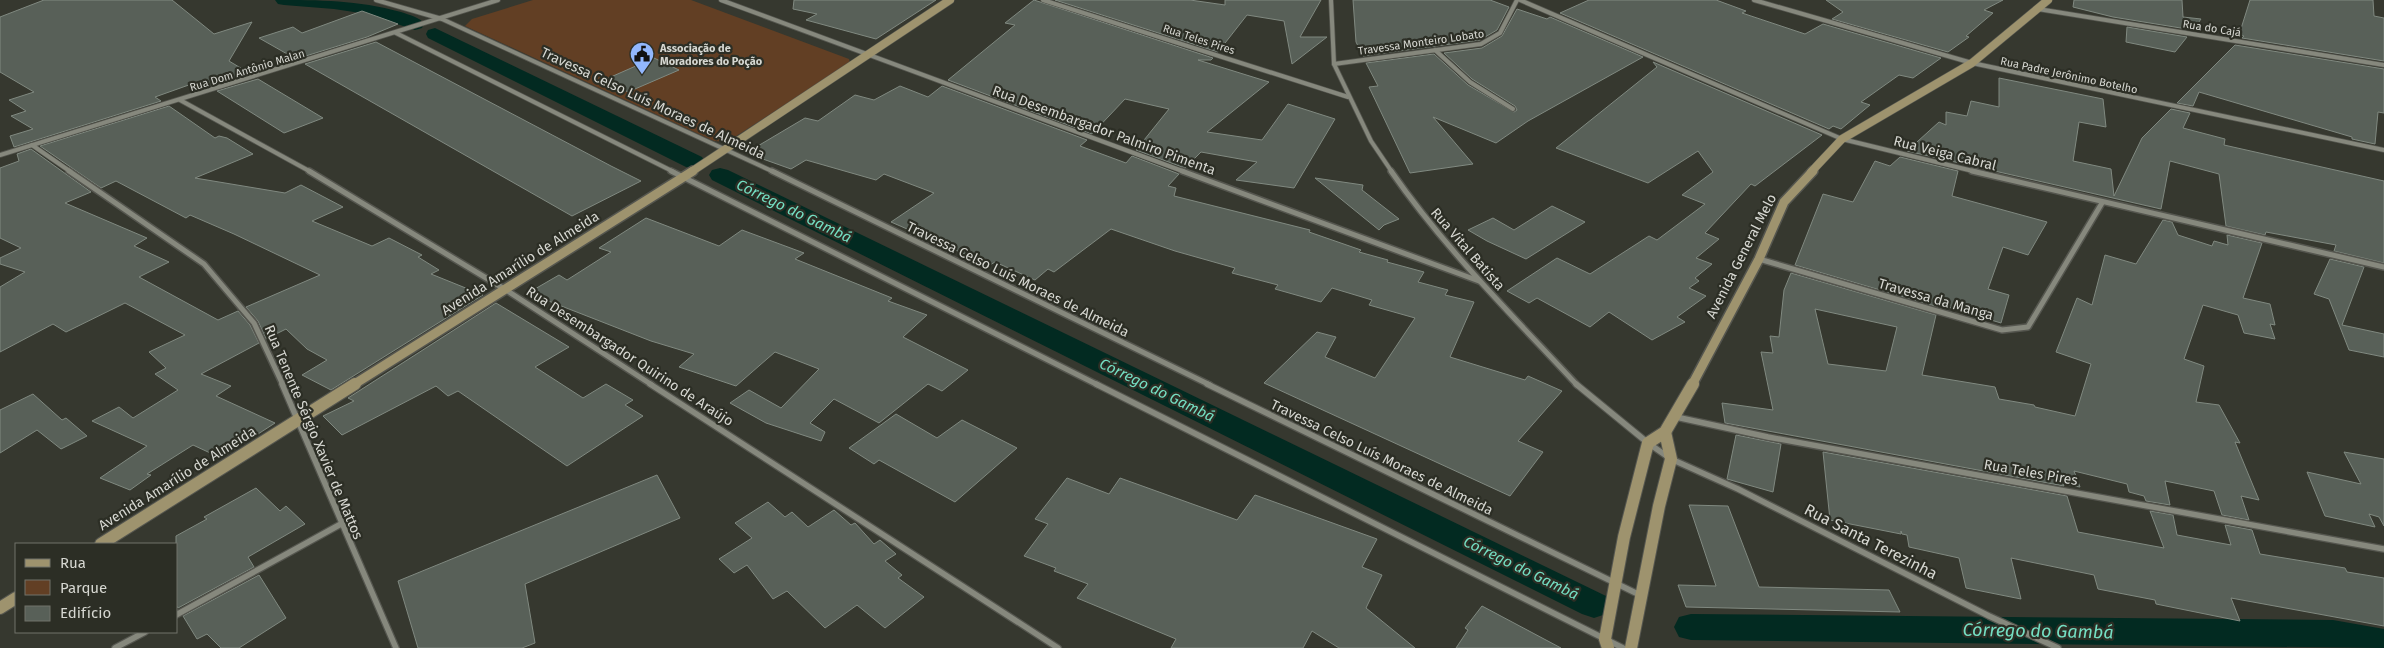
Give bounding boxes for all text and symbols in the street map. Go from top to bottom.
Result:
street label: Rua do Cajá [2182,17,2242,40]
street label: Rua Teles Pires [1161,22,1236,57]
street label: Travessa Monteiro Lobato [1357,27,1485,58]
public building icon: Associação de Moradores do Poção [629,41,655,75]
place label: Associação de Moradores do Poção [659,42,763,68]
street label: Travessa Celso Luís Moraes de Almeida [538,44,768,163]
street label: Rua Dom Antônio Malan [188,47,306,94]
street label: Rua Padre Jerônimo Botelho [1999,55,2139,96]
street label: Rua Desembargador Palmiro Pimenta [990,82,1218,179]
street label: Rua Veiga Cabral [1892,132,1998,174]
water label: Córrego do Gambá [734,175,854,247]
street label: Avenida General Melo [1703,191,1780,321]
street label: Rua Vital Batista [1427,204,1508,294]
street label: Avenida Amarílio de Almeida [438,208,602,319]
street label: Travessa Celso Luís Moraes de Almeida [904,218,1132,341]
street label: Travessa da Manga [1876,275,1995,324]
street label: Rua Desembargador Quirino de Araújo [523,283,737,430]
street label: Rua Tenente Sérgio Xavier de Mattos [261,322,367,542]
water label: Córrego do Gambá [1097,354,1217,426]
street label: Travessa Celso Luís Moraes de Almeida [1268,396,1496,519]
street label: Avenida Amarílio de Almeida [95,423,259,534]
street label: Rua Teles Pires [1983,456,2080,489]
street label: Rua Santa Terezinha [1801,500,1940,583]
water label: Córrego do Gambá [1461,532,1581,604]
legend [15,543,178,633]
text: Rua [60,554,86,572]
text: Parque [60,579,107,597]
text: Edifício [60,604,111,622]
water label: Córrego do Gambá [1962,619,2114,643]

